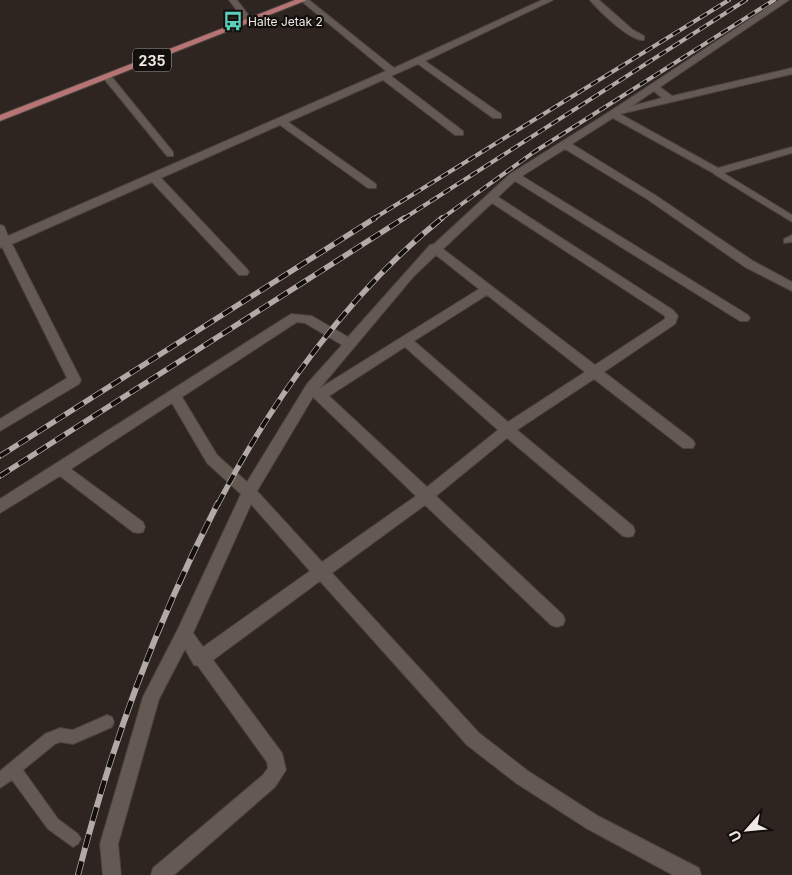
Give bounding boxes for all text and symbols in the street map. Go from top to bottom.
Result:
bus stop icon: Halte Jetak 2 [222,10,244,32]
place label: Halte Jetak 2 [248,14,323,29]
road number: 235 [133,48,171,72]
north arrow [722,805,772,855]
text: U [725,828,745,845]

